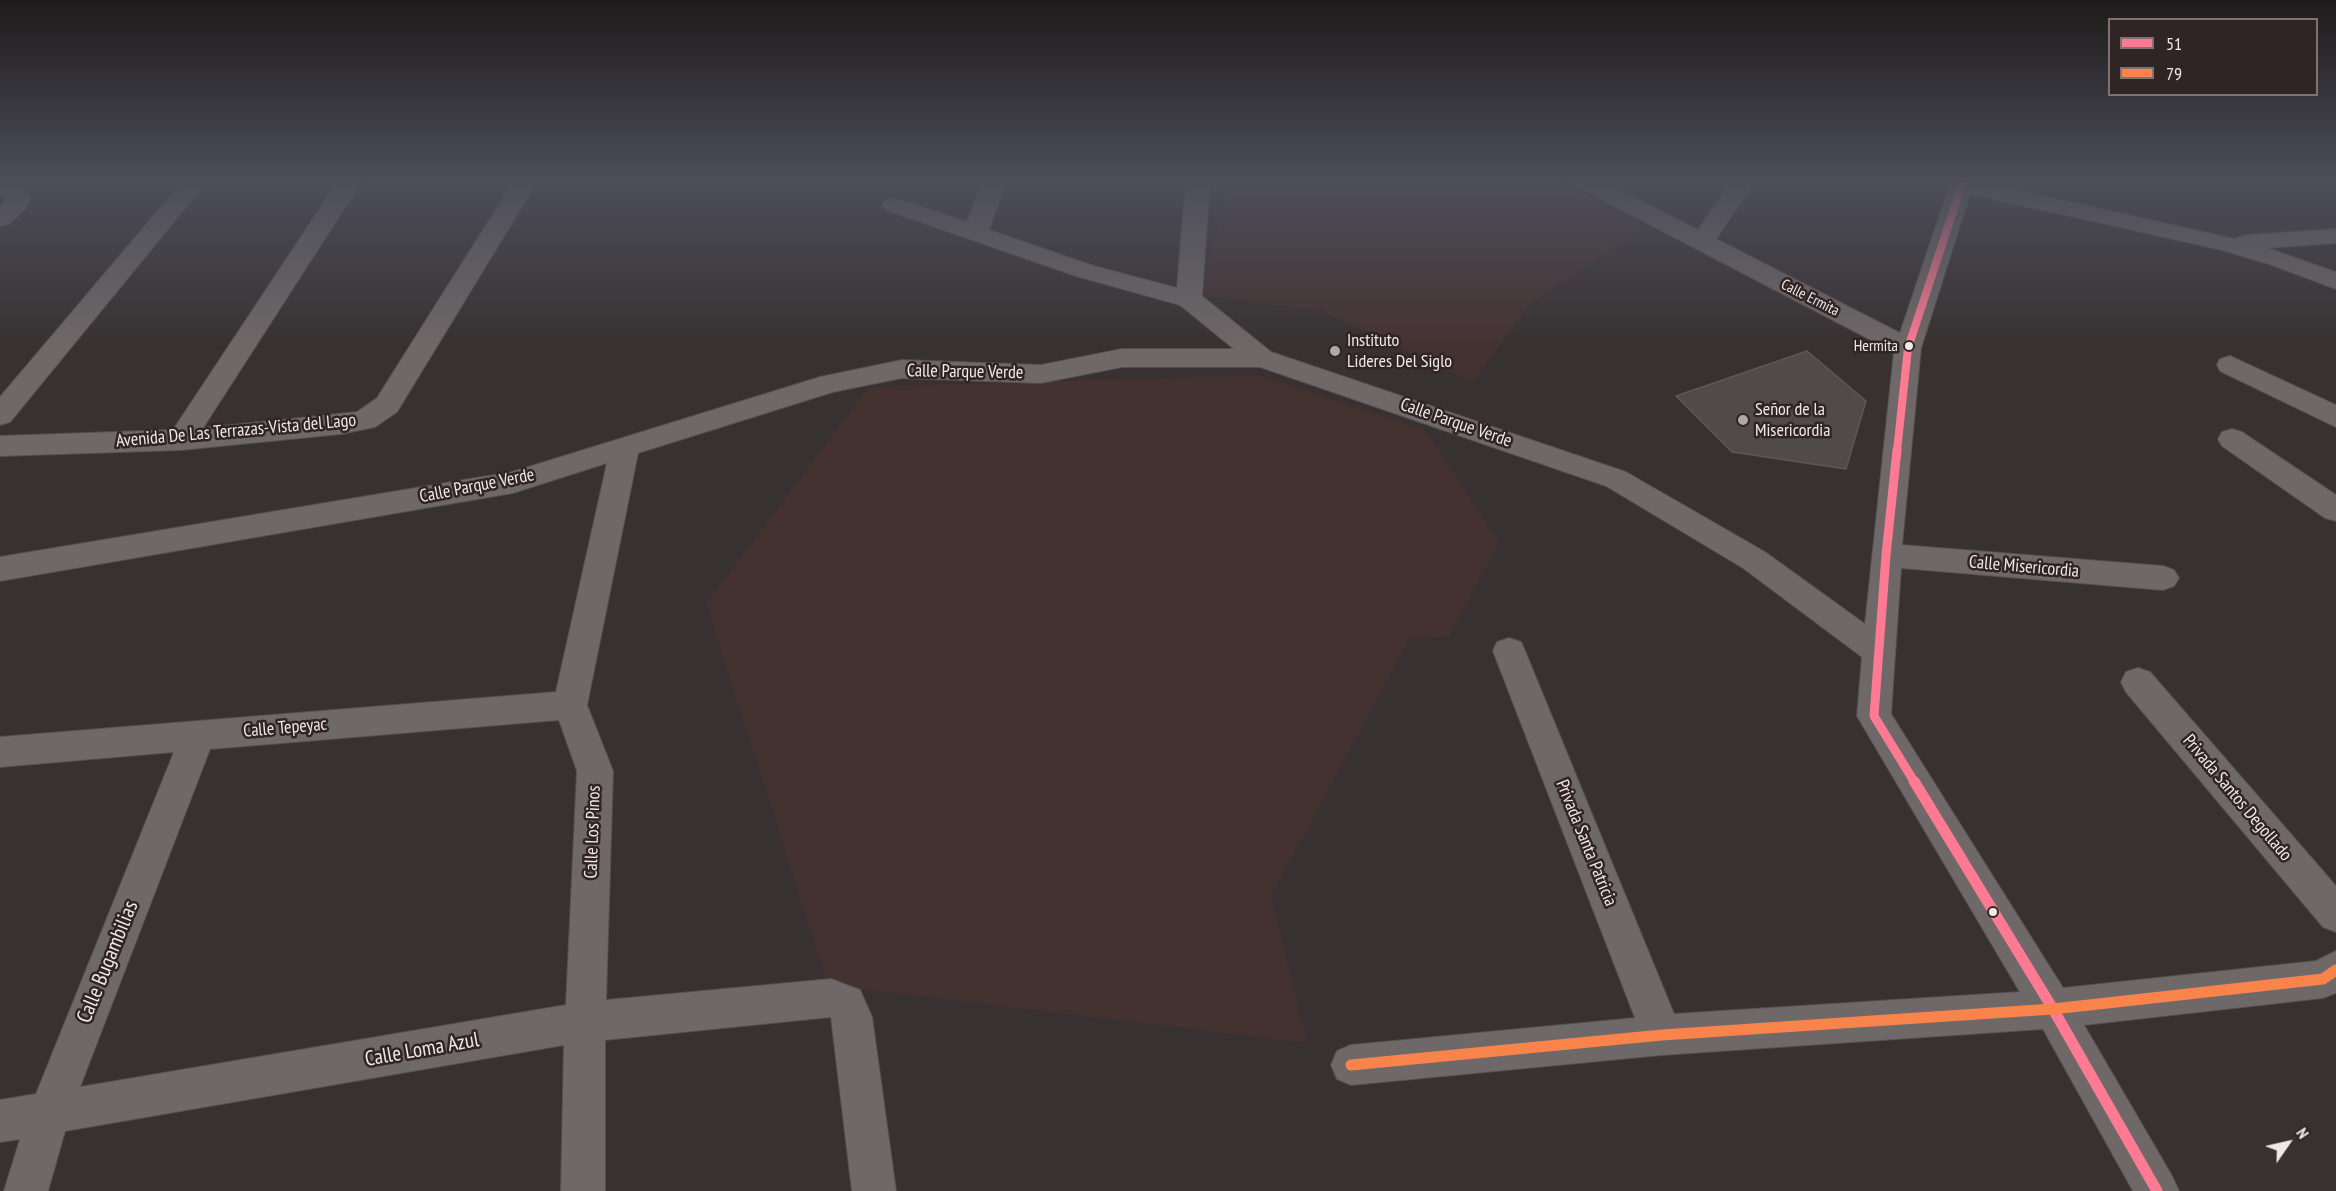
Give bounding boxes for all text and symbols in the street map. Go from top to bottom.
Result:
legend [2108,18,2318,96]
text: 51 [2166,32,2182,55]
text: 79 [2166,62,2182,85]
street label: Calle Ermita [1778,276,1842,320]
place label: Instituto Lideres Del Siglo [1347,330,1452,372]
place label: Hermita [1854,336,1898,356]
marker: Hermita [1903,340,1915,352]
marker: Instituto Lideres Del Siglo [1328,344,1342,358]
street label: Calle Parque Verde [907,360,1023,384]
street label: Calle Parque Verde [1397,394,1515,452]
place label: Señor de la Misericordia [1755,399,1830,442]
street label: Avenida De Las Terrazas-Vista del Lago [115,410,357,452]
marker: Señor de la Misericordia [1736,413,1750,427]
street label: Calle Parque Verde [418,464,536,508]
street label: Calle Misericordia [1968,551,2080,583]
street label: Calle Tepeyac [242,714,328,742]
street label: Privada Santos Degollado [2178,730,2296,866]
street label: Privada Santa Patricia [1551,777,1621,909]
street label: Calle Los Pinos [581,785,605,879]
street label: Calle Bugambilias [72,897,144,1027]
unlabelled marker [1987,906,1999,918]
street label: Calle Loma Azul [363,1028,481,1072]
north arrow [2258,1113,2318,1173]
text: N [2292,1124,2314,1142]

